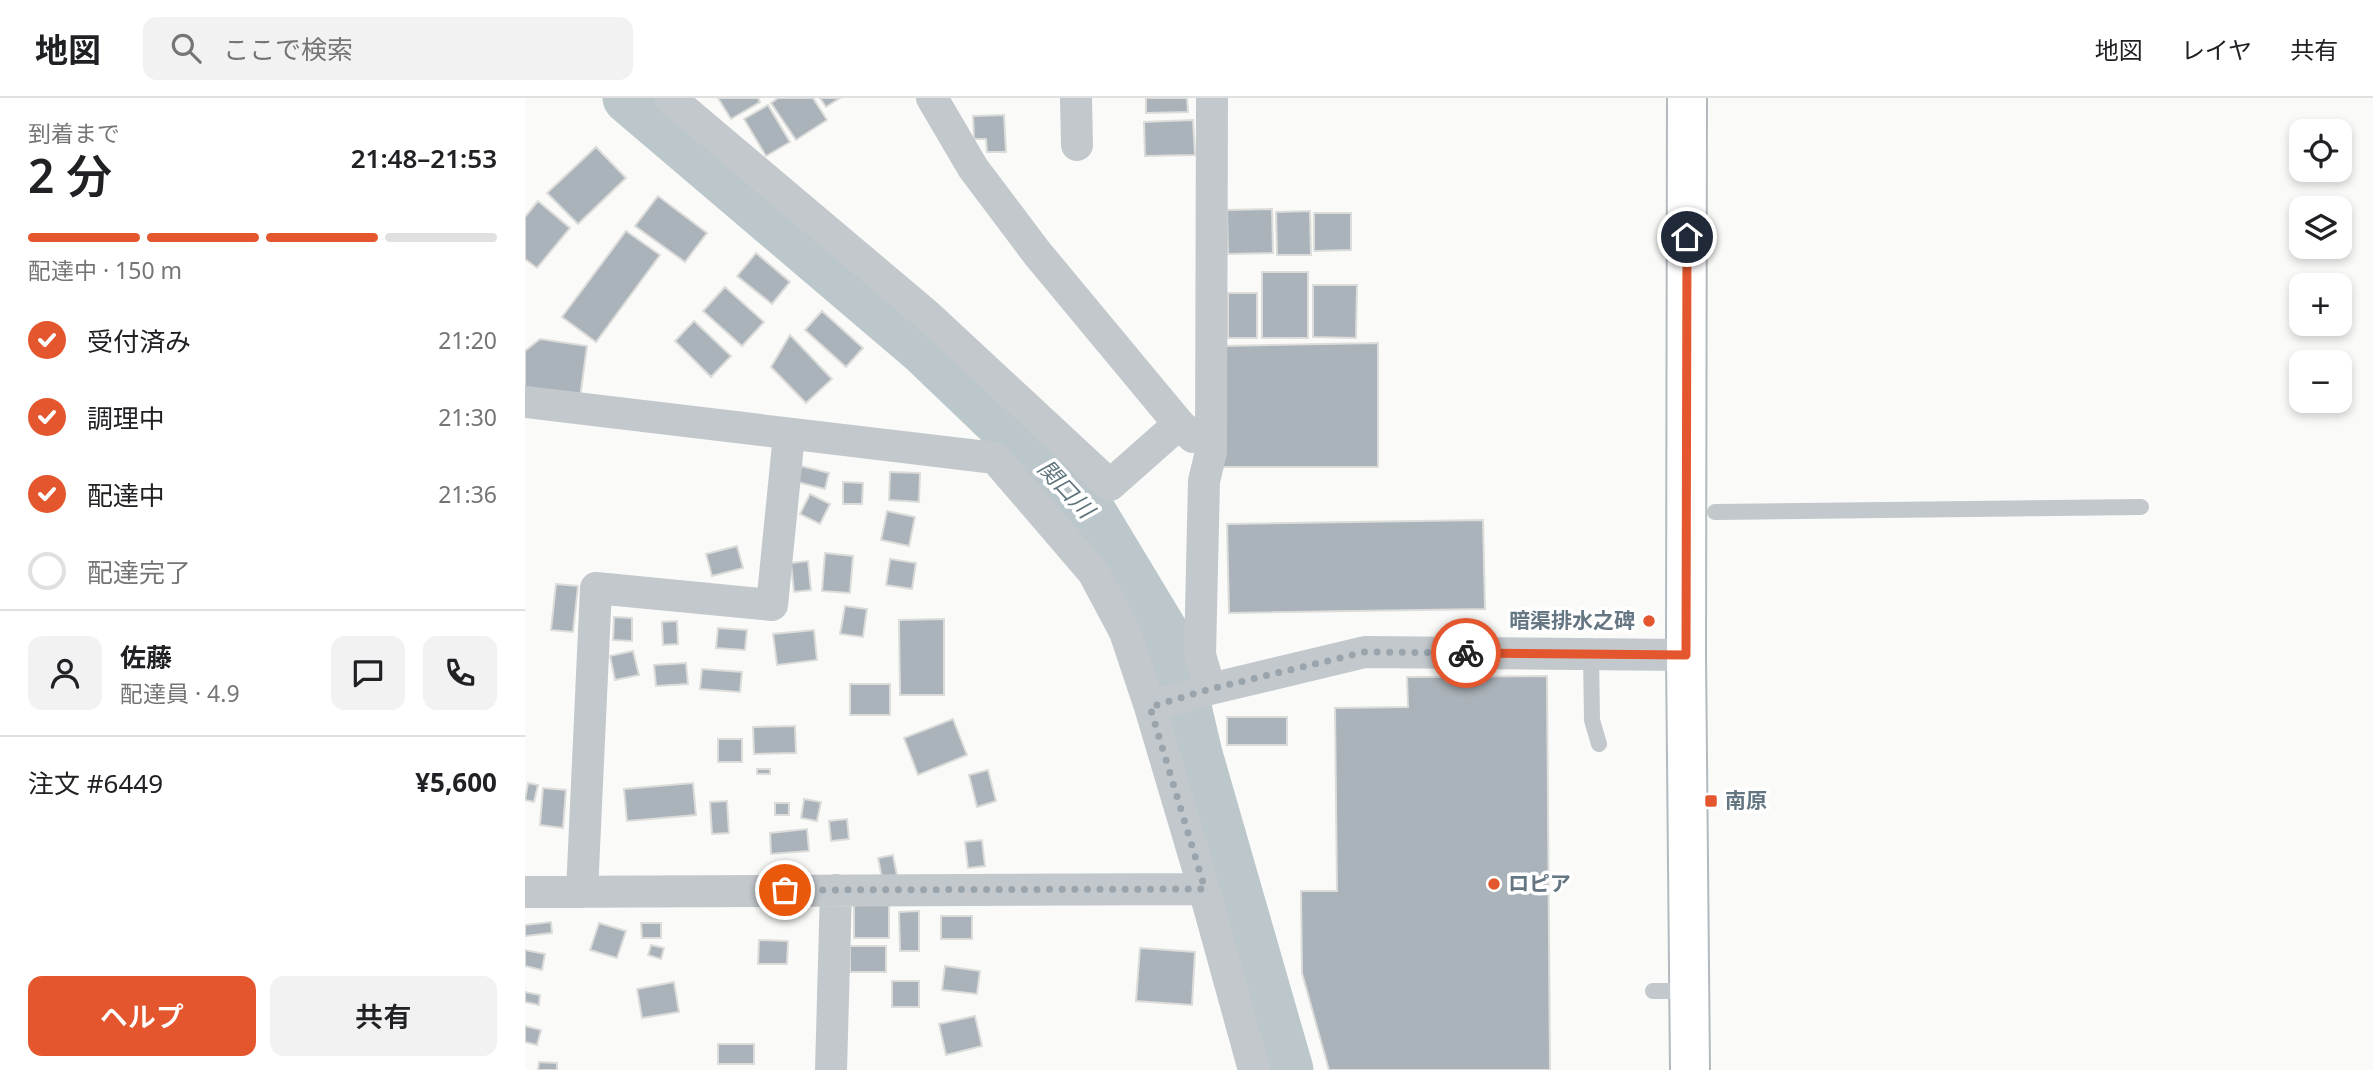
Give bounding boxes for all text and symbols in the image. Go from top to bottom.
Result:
search box [143,17,633,80]
text: 地図 [35,27,101,72]
icon: search [167,29,205,67]
text: ここで検索 [223,31,353,67]
text: 地図 [2095,33,2143,66]
text: レイヤ [2181,33,2252,66]
text: 共有 [2290,33,2338,66]
text: 到着まで [28,117,120,149]
map controls [2289,119,2352,413]
button: locate [2289,119,2352,182]
text: 21:48–21:53 [351,140,497,176]
text: 2 分 [28,144,112,206]
button: layers [2289,196,2352,259]
pin [1657,207,1717,267]
icon: home [1668,218,1706,256]
text: 配達中 · 150 m [28,254,182,286]
button: + [2289,273,2352,336]
icon: check [28,321,66,359]
text: 受付済み [87,323,191,359]
text: 21:20 [438,324,497,356]
button: − [2289,350,2352,413]
icon: check [28,398,66,436]
text: 調理中 [87,400,165,436]
text: 21:30 [438,401,497,433]
water label: 関口川 [1032,452,1104,527]
icon: check [28,475,66,513]
text: 配達中 [87,477,165,513]
text: 21:36 [438,478,497,510]
text: 配達完了 [87,554,191,590]
place label: 暗渠排水之碑 [1509,606,1635,634]
marker: 暗渠排水之碑 [1641,613,1657,629]
courier [1431,618,1501,688]
icon: bike [1447,634,1485,672]
button: person [28,636,102,710]
button: chat [331,636,405,710]
button: phone [423,636,497,710]
text: 佐藤 [120,639,172,675]
text: 配達員 · 4.9 [120,677,240,709]
text: ¥5,600 [415,764,497,800]
text: 注文 #6449 [28,765,163,801]
place label: 南原 [1725,786,1767,814]
marker: 南原 [1703,793,1719,809]
pin [755,860,815,920]
place label: ロピア [1508,869,1571,897]
icon: bag [766,871,804,909]
marker: ロピア [1486,876,1502,892]
button: ヘルプ [28,976,256,1056]
button: 共有 [270,976,497,1056]

